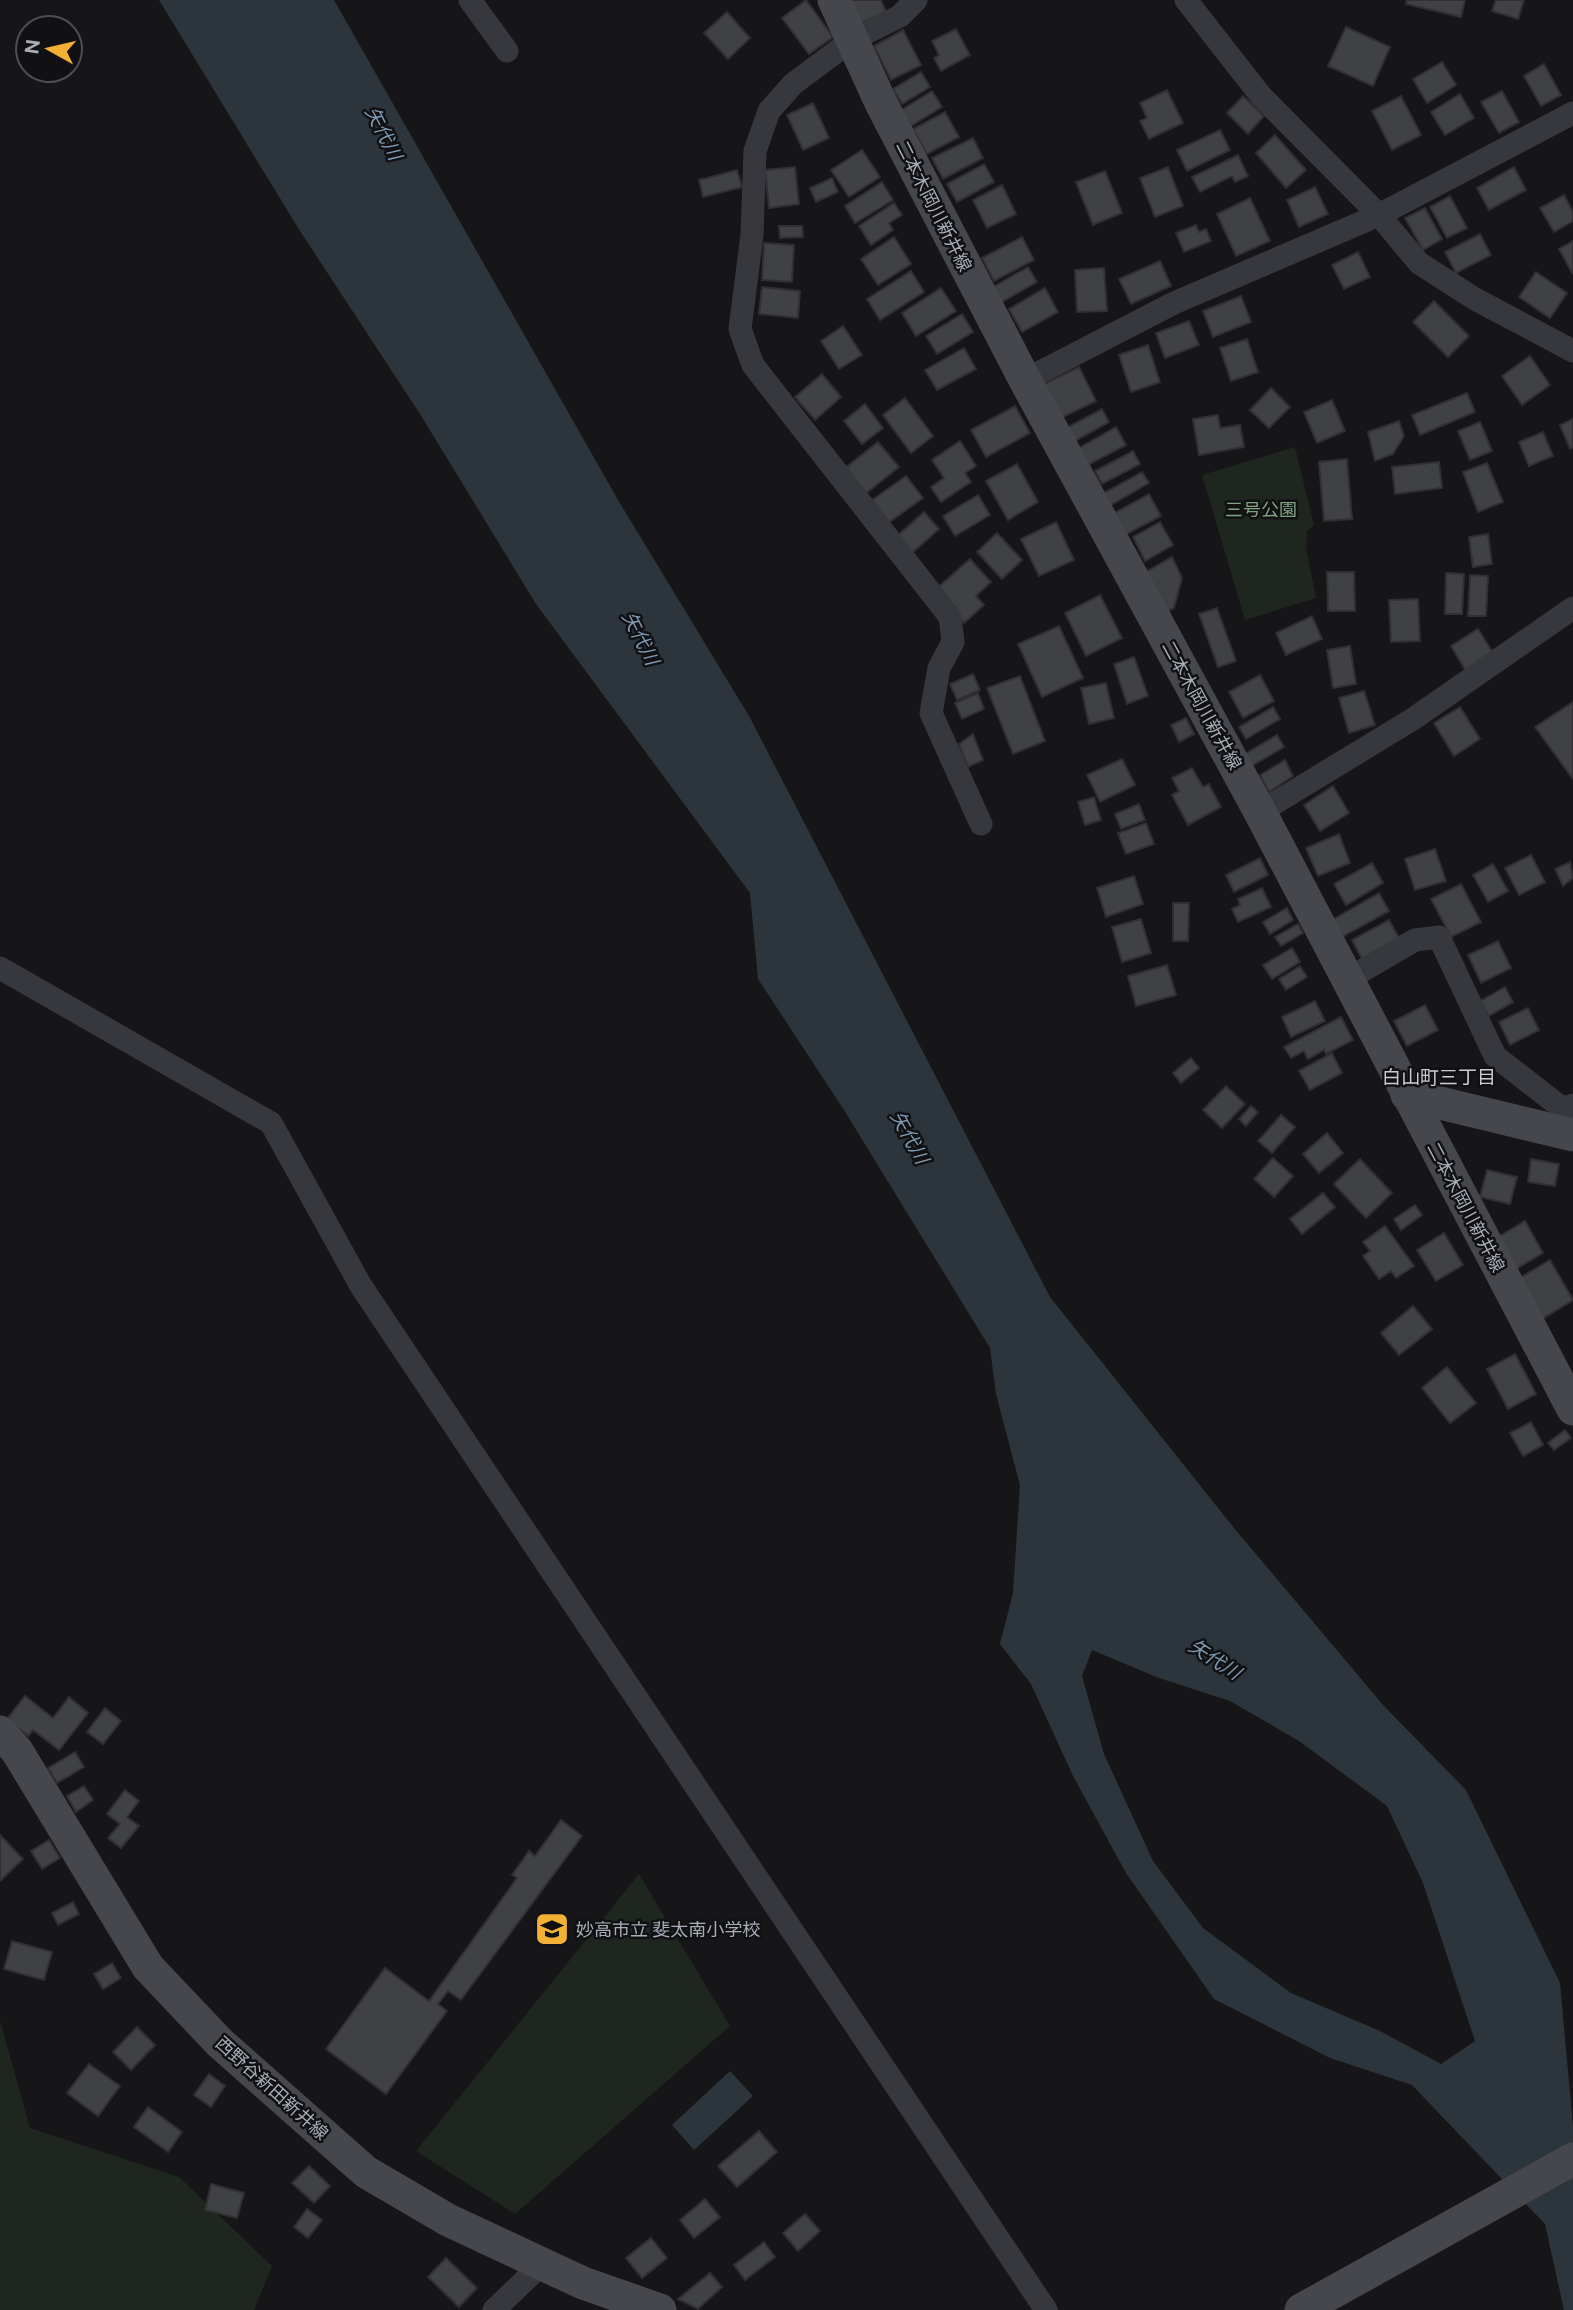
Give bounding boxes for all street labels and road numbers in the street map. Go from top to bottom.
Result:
street label: 二本木岡川新井線 [892,137,976,275]
street label: 二本木岡川新井線 [1158,637,1246,773]
street label: 二本木岡川新井線 [1423,1138,1509,1276]
street label: 西野谷新田新井線 [211,2032,333,2144]

